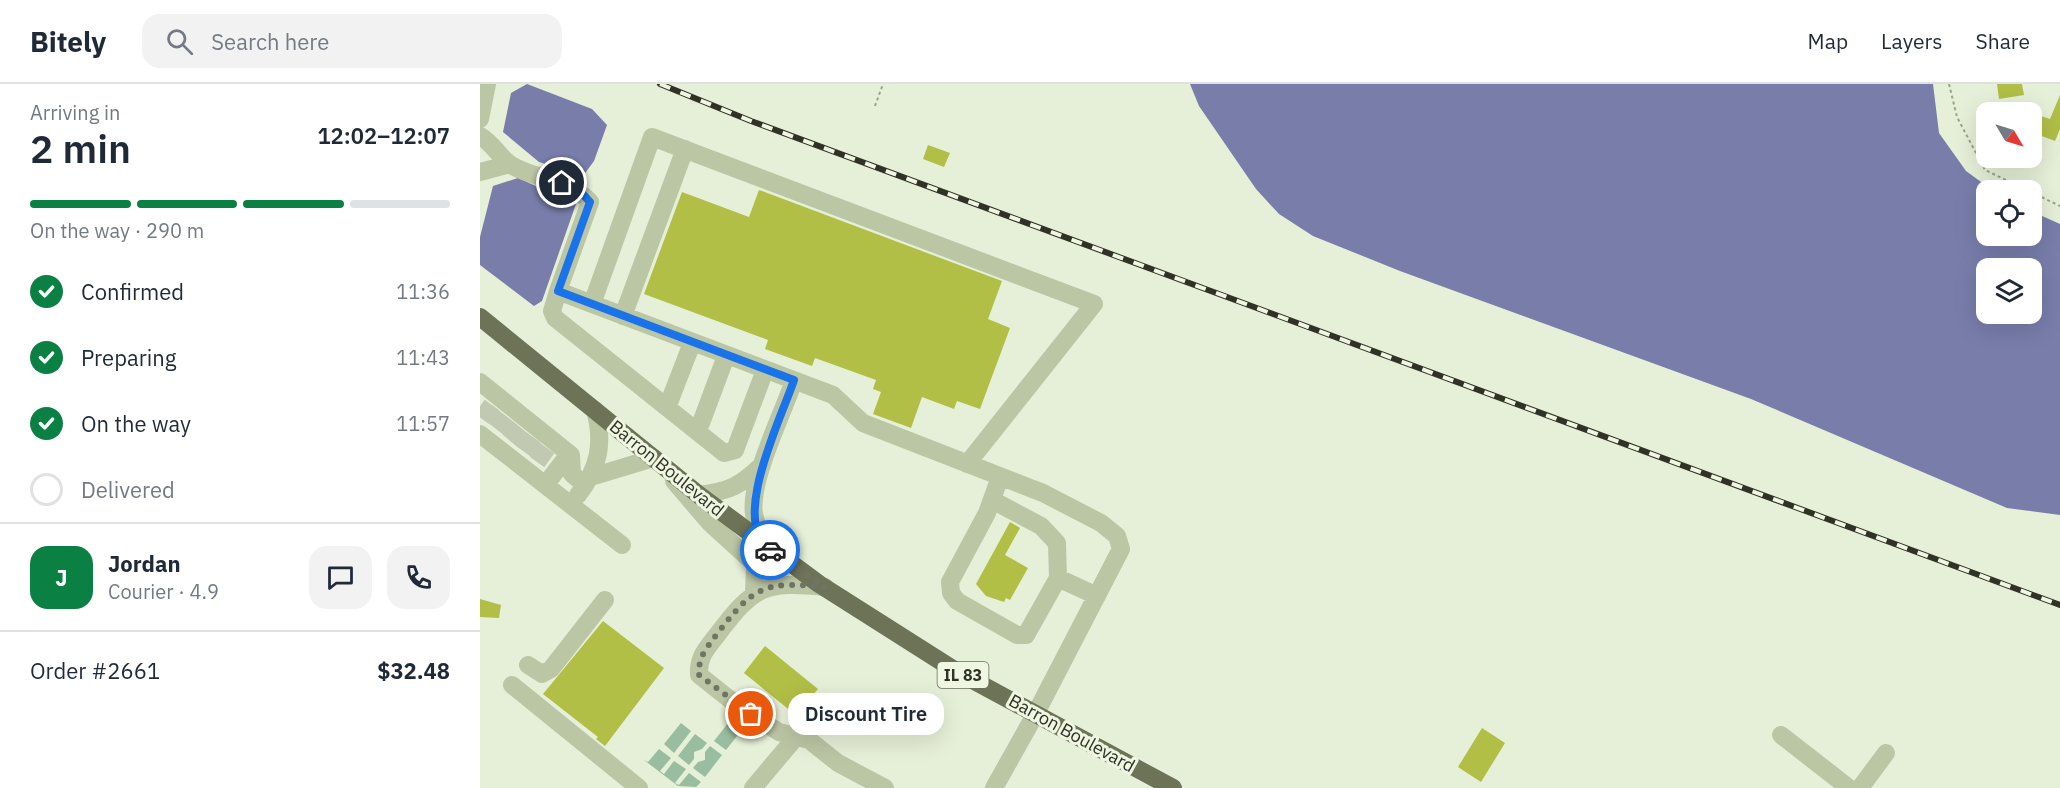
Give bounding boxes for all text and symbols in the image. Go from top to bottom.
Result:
search box [142,14,562,68]
text: Bitely [30,23,106,60]
icon: search [163,25,196,58]
text: Search here [211,27,329,56]
text: Map [1808,27,1848,55]
text: Layers [1881,27,1943,55]
text: Share [1976,27,2030,55]
text: Arriving in [30,99,120,126]
north arrow [1976,102,2042,168]
map controls [1976,102,2042,324]
text: 12:02–12:07 [317,121,450,150]
text: 2 min [30,123,131,174]
pin [536,157,587,208]
icon: home [545,166,578,199]
button: locate [1976,180,2042,246]
text: On the way · 290 m [30,217,204,244]
button: layers [1976,258,2042,324]
icon: check [30,275,63,308]
text: Confirmed [81,277,184,306]
text: 11:36 [396,278,450,305]
icon: check [30,341,63,374]
text: Preparing [81,343,176,372]
text: 11:43 [396,344,450,371]
icon: check [30,407,63,440]
text: On the way [81,409,191,438]
text: 11:57 [396,410,450,437]
street label: Barron Boulevard [605,415,729,521]
text: Delivered [81,475,175,504]
courier [740,520,800,580]
icon: car [754,534,787,567]
button: chat [309,546,372,609]
button: phone [387,546,450,609]
text: Jordan [108,549,181,578]
text: J [55,563,68,592]
text: Courier · 4.9 [108,578,219,605]
text: Order #2661 [30,656,160,685]
text: $32.48 [377,656,450,685]
road number: IL 83 [938,662,988,688]
pin [725,688,776,739]
street label: Barron Boulevard [1005,689,1139,777]
callout: Discount Tire [787,693,943,735]
icon: bag [734,697,767,730]
text: Discount Tire [805,700,927,727]

